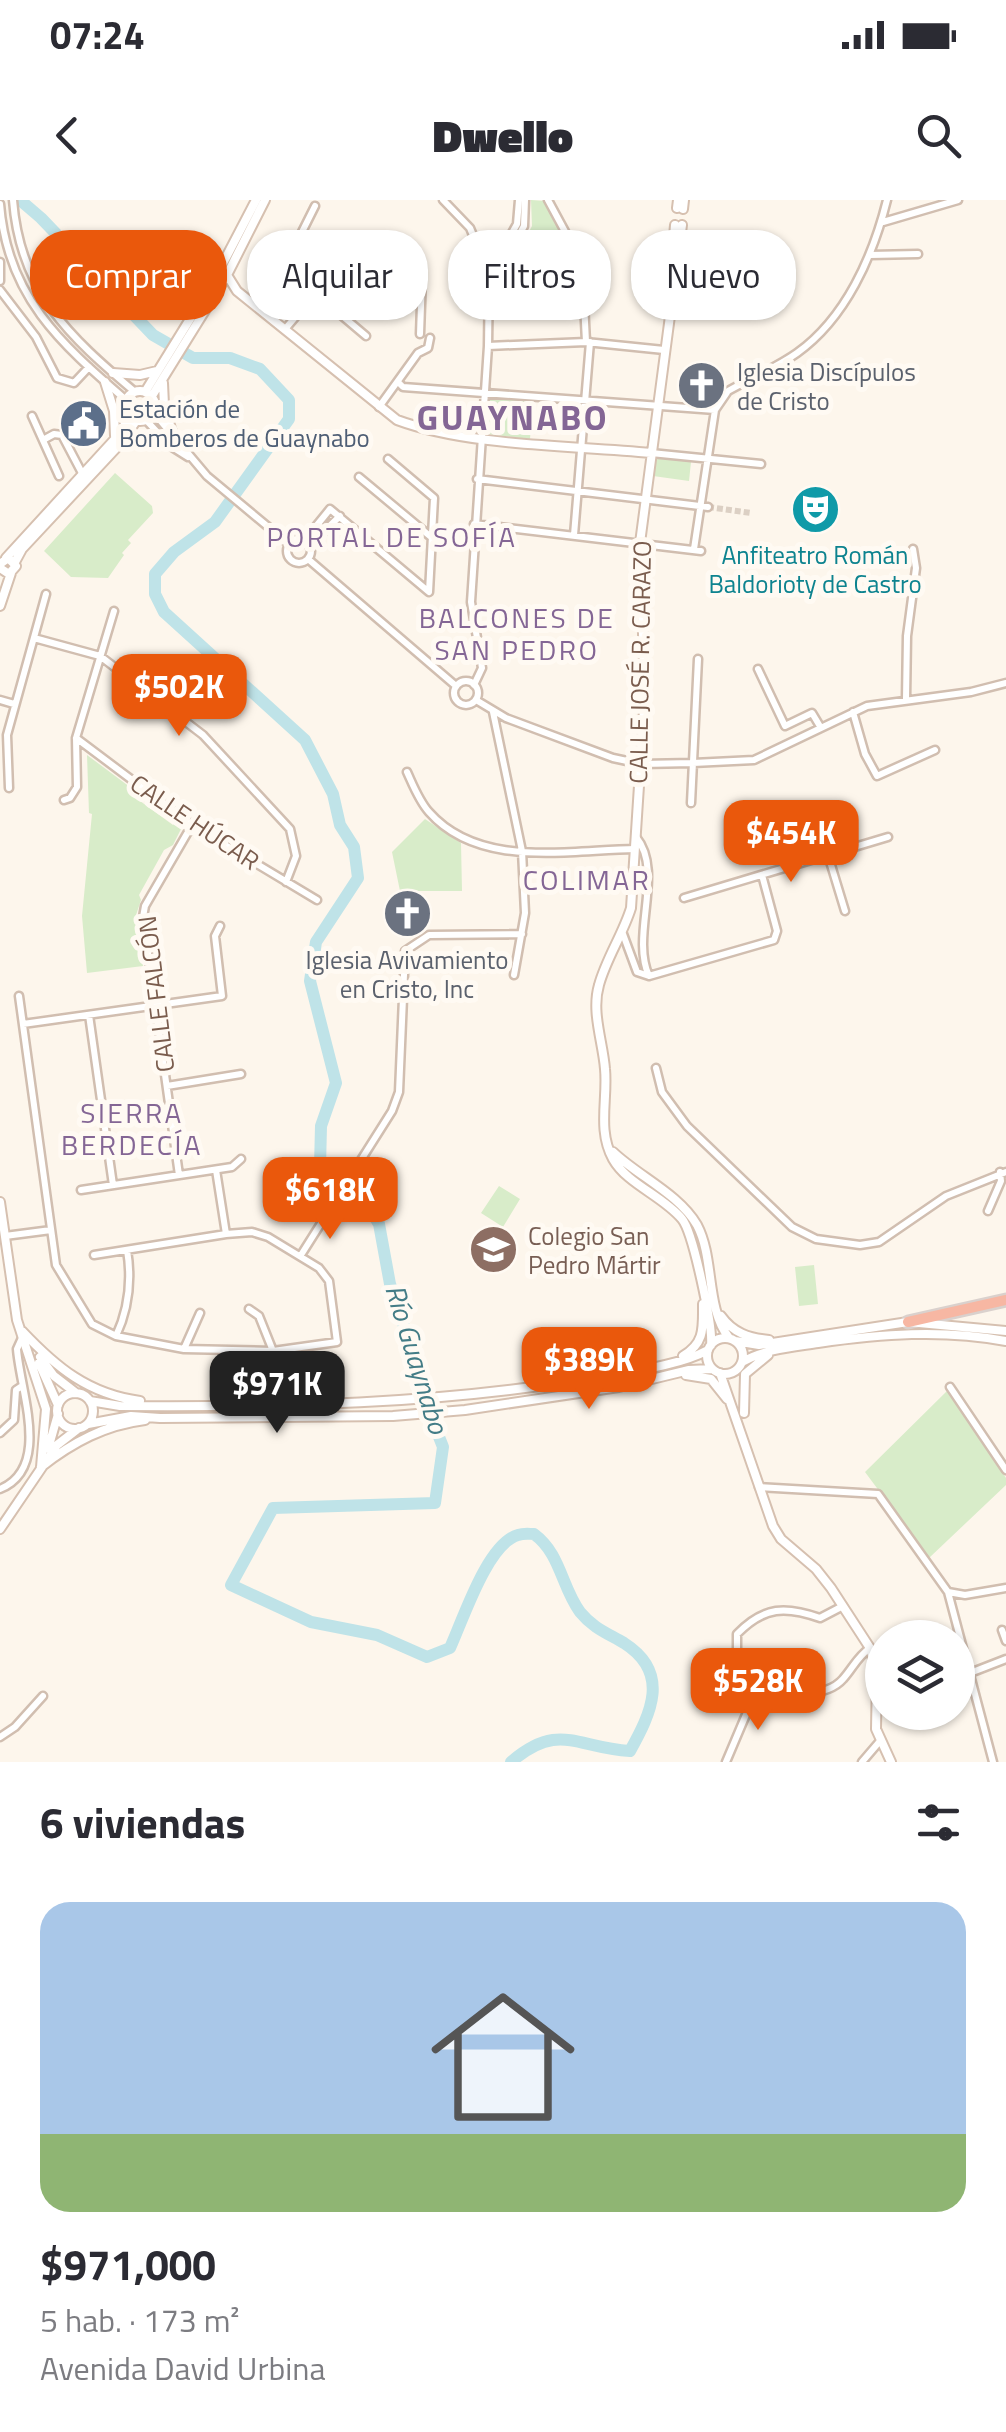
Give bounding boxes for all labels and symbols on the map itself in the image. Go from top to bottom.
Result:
place label: Iglesia Discípulos de Cristo [737,353,916,420]
church icon: Iglesia Discípulos de Cristo [676,360,728,412]
place label: Estación de Bomberos de Guaynabo [119,390,370,457]
district label: GUAYNABO [417,390,609,444]
public building icon: Estación de Bomberos de Guaynabo [58,397,110,449]
theatre icon: Anfiteatro Román Baldorioty de Castro [789,483,841,535]
district label: PORTAL DE SOFÍA [267,515,517,558]
place label: Anfiteatro Román Baldorioty de Castro [708,536,922,603]
street label: CALLE JOSÉ R. CARAZO [619,540,661,784]
district label: BALCONES DE SAN PEDRO [419,596,615,671]
pin: $502K [109,654,249,739]
street label: CALLE HÚCAR [123,765,267,879]
pin: $454K [721,800,861,885]
district label: COLIMAR [523,858,651,901]
church icon: Iglesia Avivamiento en Cristo, Inc [381,888,433,940]
street label: CALLE FALCÓN [128,914,184,1074]
place label: Iglesia Avivamiento en Cristo, Inc [306,941,508,1008]
district label: SIERRA BERDECÍA [61,1091,203,1166]
pin: $618K [260,1157,400,1242]
place label: Colegio San Pedro Mártir [528,1217,661,1284]
school or university icon: Colegio San Pedro Mártir [467,1224,519,1276]
water label: Río Guaynabo [374,1279,461,1440]
pin: $389K [519,1327,659,1412]
pin: $971K [207,1351,347,1436]
pin: $528K [688,1648,828,1733]

